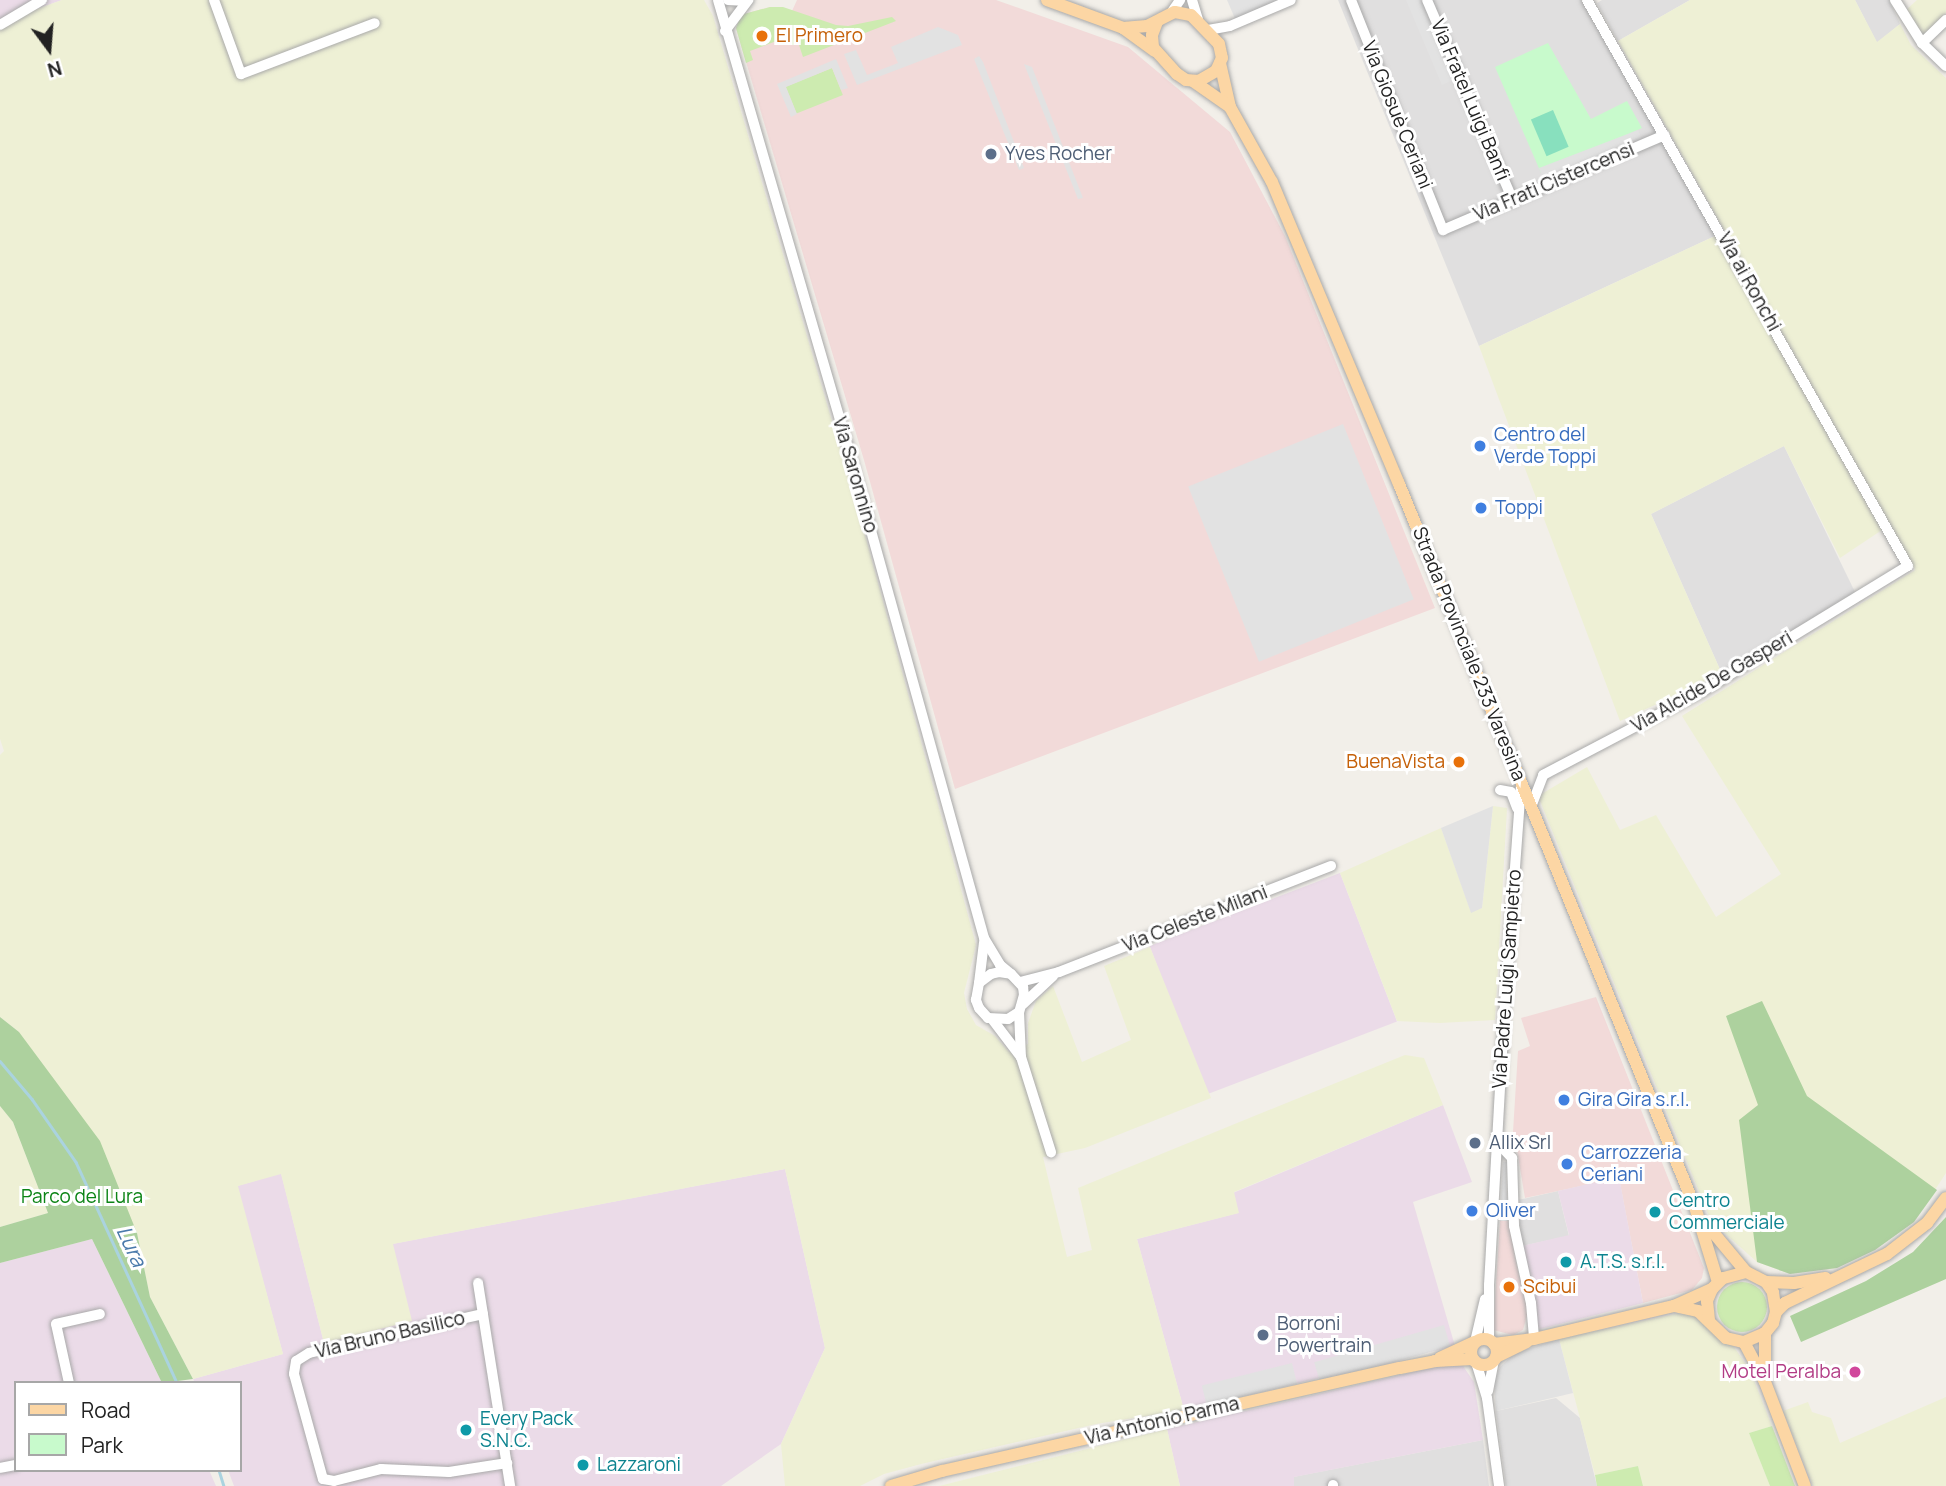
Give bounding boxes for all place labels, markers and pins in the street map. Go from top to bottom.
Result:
place label: El Primero [776,25,863,47]
marker: El Primero [754,28,770,44]
place label: Yves Rocher [1005,143,1112,165]
marker: Yves Rocher [983,146,999,162]
place label: Centro del Verde Toppi [1494,424,1596,468]
marker: Centro del Verde Toppi [1472,438,1488,454]
place label: Toppi [1495,497,1543,519]
marker: Toppi [1473,500,1489,516]
place label: BuenaVista [1346,751,1445,773]
marker: BuenaVista [1451,754,1467,770]
place label: Gira Gira s.r.l. [1578,1089,1690,1111]
marker: Gira Gira s.r.l. [1556,1092,1572,1108]
place label: Allix Srl [1489,1132,1551,1154]
marker: Allix Srl [1467,1135,1483,1151]
place label: Carrozzeria Ceriani [1581,1142,1682,1186]
marker: Carrozzeria Ceriani [1559,1156,1575,1172]
place label: Centro Commerciale [1669,1190,1785,1234]
place label: Oliver [1486,1200,1536,1222]
marker: Oliver [1464,1203,1480,1219]
marker: Centro Commerciale [1647,1204,1663,1220]
place label: A.T.S. s.r.l. [1580,1251,1665,1273]
marker: A.T.S. s.r.l. [1558,1254,1574,1270]
place label: Scibui [1523,1276,1576,1298]
marker: Scibui [1501,1279,1517,1295]
place label: Borroni Powertrain [1277,1313,1372,1357]
marker: Borroni Powertrain [1255,1327,1271,1343]
place label: Motel Peralba [1721,1361,1841,1383]
marker: Motel Peralba [1847,1364,1863,1380]
place label: Every Pack S.N.C. [480,1408,573,1452]
marker: Every Pack S.N.C. [458,1422,474,1438]
place label: Lazzaroni [597,1454,681,1476]
marker: Lazzaroni [575,1457,591,1473]

